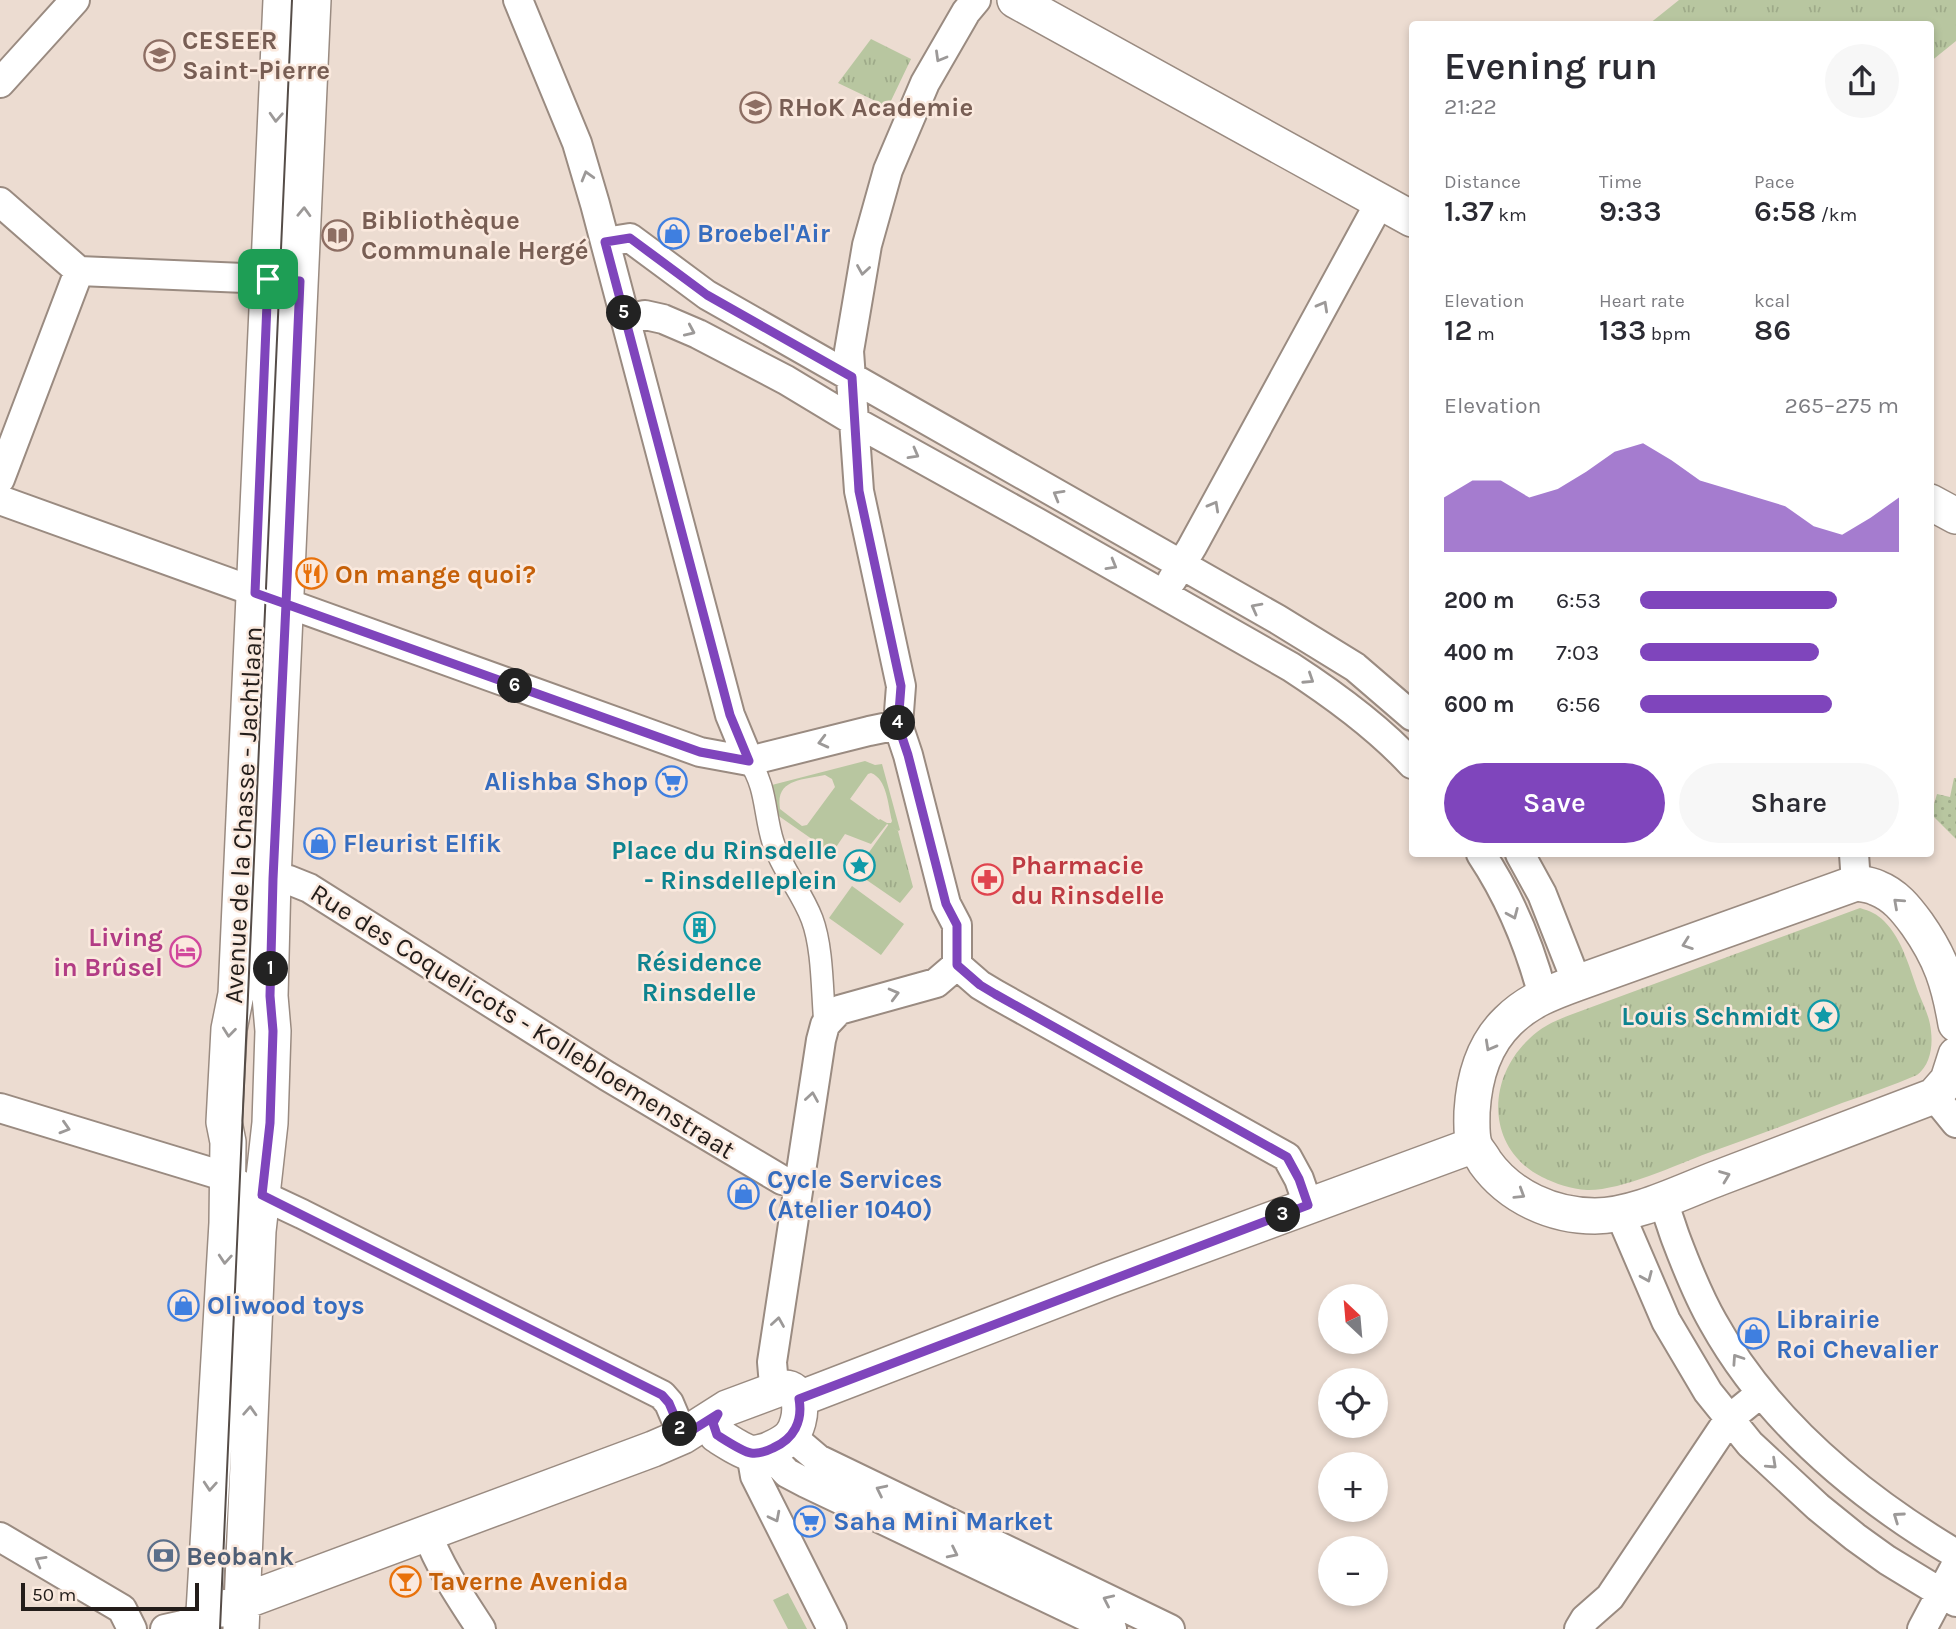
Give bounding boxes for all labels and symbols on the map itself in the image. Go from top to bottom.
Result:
place label: CESEER Saint-Pierre [182,25,330,86]
school or university icon: CESEER Saint-Pierre [142,38,176,72]
one-way arrow [935,50,948,63]
school or university icon: RHoK Academie [738,90,772,124]
place label: RHoK Academie [778,92,973,123]
one-way arrow [268,112,283,123]
one-way arrow [581,170,596,182]
place label: Bibliothèque Communale Hergé [361,205,589,266]
one-way arrow [296,207,311,218]
shop icon: Broebel'Air [657,216,691,250]
library icon: Bibliothèque Communale Hergé [321,218,355,252]
place label: Broebel'Air [697,218,831,249]
pin [238,249,298,309]
one-way arrow [856,264,871,276]
pin: 5 [606,296,642,330]
one-way arrow [1315,301,1328,313]
one-way arrow [683,323,696,337]
one-way arrow [906,446,919,459]
one-way arrow [1053,491,1066,504]
one-way arrow [1206,501,1219,513]
restaurant icon: On mange quoi? [295,557,329,591]
one-way arrow [1105,557,1117,570]
place label: On mange quoi? [335,559,536,590]
one-way arrow [1251,603,1263,616]
street label: Avenue de la Chasse - Jachtlaan [218,626,269,1004]
pin: 6 [498,668,532,704]
one-way arrow [1301,671,1314,683]
pin: 4 [880,706,916,740]
one-way arrow [817,734,829,748]
supermarket icon: Alishba Shop [654,764,688,798]
place label: Alishba Shop [484,766,648,797]
shop icon: Fleurist Elfik [303,826,337,860]
place label: Fleurist Elfik [343,828,501,859]
place label: Place du Rinsdelle - Rinsdelleplein [611,835,837,896]
place icon: Place du Rinsdelle - Rinsdelleplein [843,848,877,882]
place label: Pharmacie du Rinsdelle [1011,850,1164,911]
pharmacy icon: Pharmacie du Rinsdelle [971,863,1005,897]
street label: Rue des Coquelicots - Kollebloemenstraat [305,877,741,1166]
one-way arrow [1893,898,1906,911]
one-way arrow [1505,907,1519,920]
building icon: Résidence Rinsdelle [682,910,716,944]
place label: Living in Brûsel [53,922,163,983]
hotel icon: Living in Brûsel [169,935,203,969]
one-way arrow [1681,936,1693,950]
place label: Résidence Rinsdelle [636,947,762,1008]
pin: 1 [254,951,288,986]
one-way arrow [888,988,900,1002]
place icon: Louis Schmidt [1806,999,1840,1033]
place label: Louis Schmidt [1621,1001,1800,1032]
one-way arrow [222,1026,237,1038]
one-way arrow [1485,1039,1498,1051]
one-way arrow [804,1091,819,1103]
one-way arrow [59,1120,71,1134]
place label: Cycle Services (Atelier 1040) [767,1164,942,1225]
one-way arrow [1718,1170,1730,1184]
shop icon: Cycle Services (Atelier 1040) [727,1177,761,1211]
one-way arrow [1513,1186,1526,1199]
pin: 3 [1266,1198,1300,1232]
one-way arrow [217,1254,232,1265]
one-way arrow [1639,1270,1653,1282]
north arrow [1318,1284,1388,1354]
shop icon: Oliwood toys [167,1288,201,1322]
place label: Oliwood toys [207,1290,365,1321]
place label: Librairie Roi Chevalier [1776,1304,1939,1365]
one-way arrow [770,1316,785,1328]
shop icon: Librairie Roi Chevalier [1736,1317,1770,1351]
one-way arrow [1733,1354,1745,1367]
one-way arrow [242,1405,257,1416]
pin: 2 [662,1412,698,1446]
one-way arrow [1764,1456,1777,1469]
one-way arrow [203,1481,218,1492]
one-way arrow [876,1485,888,1499]
supermarket icon: Saha Mini Market [793,1504,827,1538]
place label: Saha Mini Market [833,1506,1053,1537]
one-way arrow [767,1510,781,1522]
one-way arrow [1893,1512,1906,1525]
bank icon: Beobank [146,1539,180,1573]
place label: Beobank [186,1541,294,1572]
one-way arrow [946,1545,958,1559]
one-way arrow [35,1556,48,1569]
bar icon: Taverne Avenida [389,1564,423,1598]
place label: Taverne Avenida [429,1566,629,1597]
scale bar [21,1580,200,1612]
one-way arrow [1103,1594,1115,1608]

